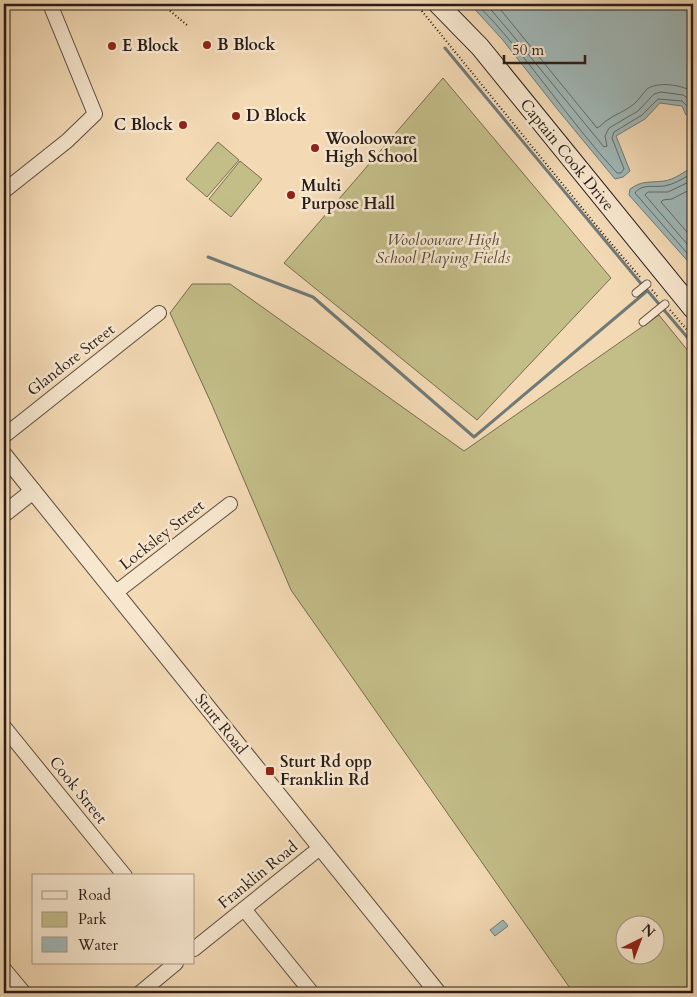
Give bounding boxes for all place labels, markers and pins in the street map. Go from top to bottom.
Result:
place label: B Block [217,34,275,56]
place label: E Block [122,35,179,57]
marker: B Block [201,39,213,51]
marker: E Block [106,40,118,52]
place label: D Block [246,105,307,127]
marker: D Block [230,110,242,122]
place label: C Block [114,114,173,136]
marker: C Block [177,119,189,131]
place label: Woolooware High School [324,128,418,168]
marker: Woolooware High School [309,142,321,154]
place label: Multi Purpose Hall [301,175,395,215]
marker: Multi Purpose Hall [285,189,297,201]
place label: Sturt Rd opp Franklin Rd [280,751,372,791]
marker: Sturt Rd opp Franklin Rd [264,765,276,777]

